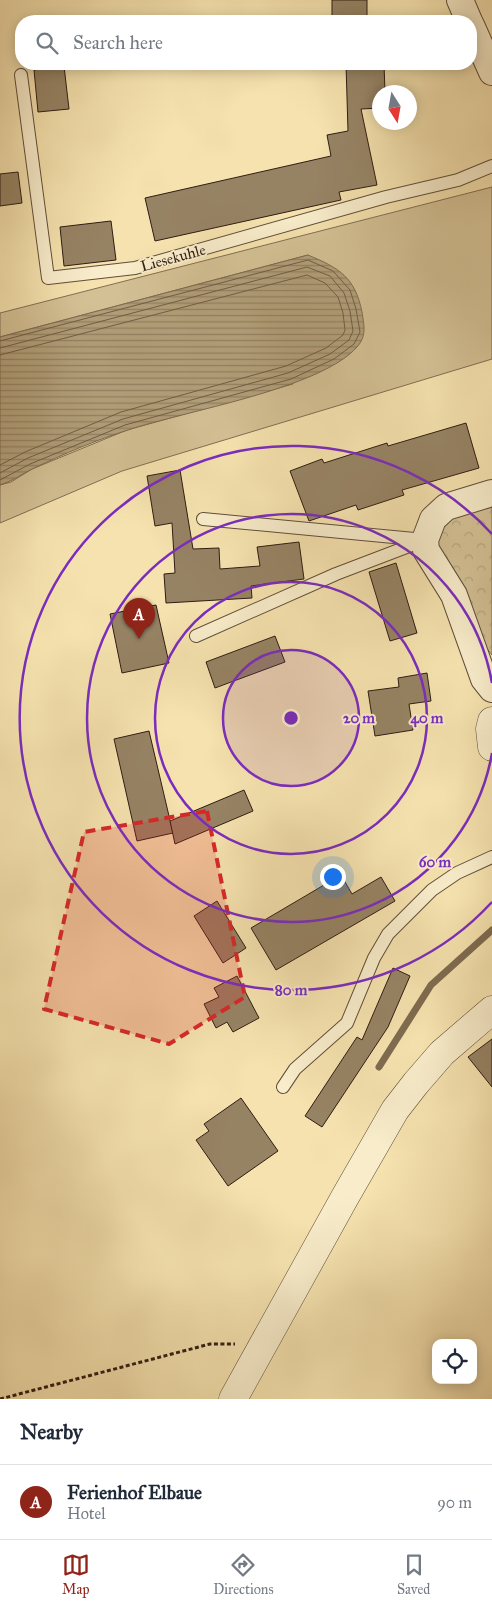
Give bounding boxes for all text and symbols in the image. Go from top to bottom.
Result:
search box [15,15,477,70]
icon: search [33,29,61,57]
text: Search here [73,31,163,54]
north arrow [372,85,417,130]
street label: Liesekuhle [139,241,207,275]
pin: A [123,598,155,639]
centre of rings [282,709,300,727]
text: 20 m [343,709,375,727]
text: 40 m [411,709,444,728]
text: 60 m [419,853,452,871]
your location [320,864,346,890]
text: 80 m [275,981,308,999]
map controls [432,1339,477,1384]
button: locate [432,1339,477,1384]
text: Nearby [20,1419,83,1445]
text: Ferienhof Elbaue [67,1481,202,1504]
text: A [31,1493,41,1512]
text: 90 m [437,1493,472,1512]
text: Hotel [67,1504,105,1523]
tab: Map [62,1551,90,1598]
tab: Directions [213,1551,274,1598]
tab: Saved [397,1551,430,1598]

